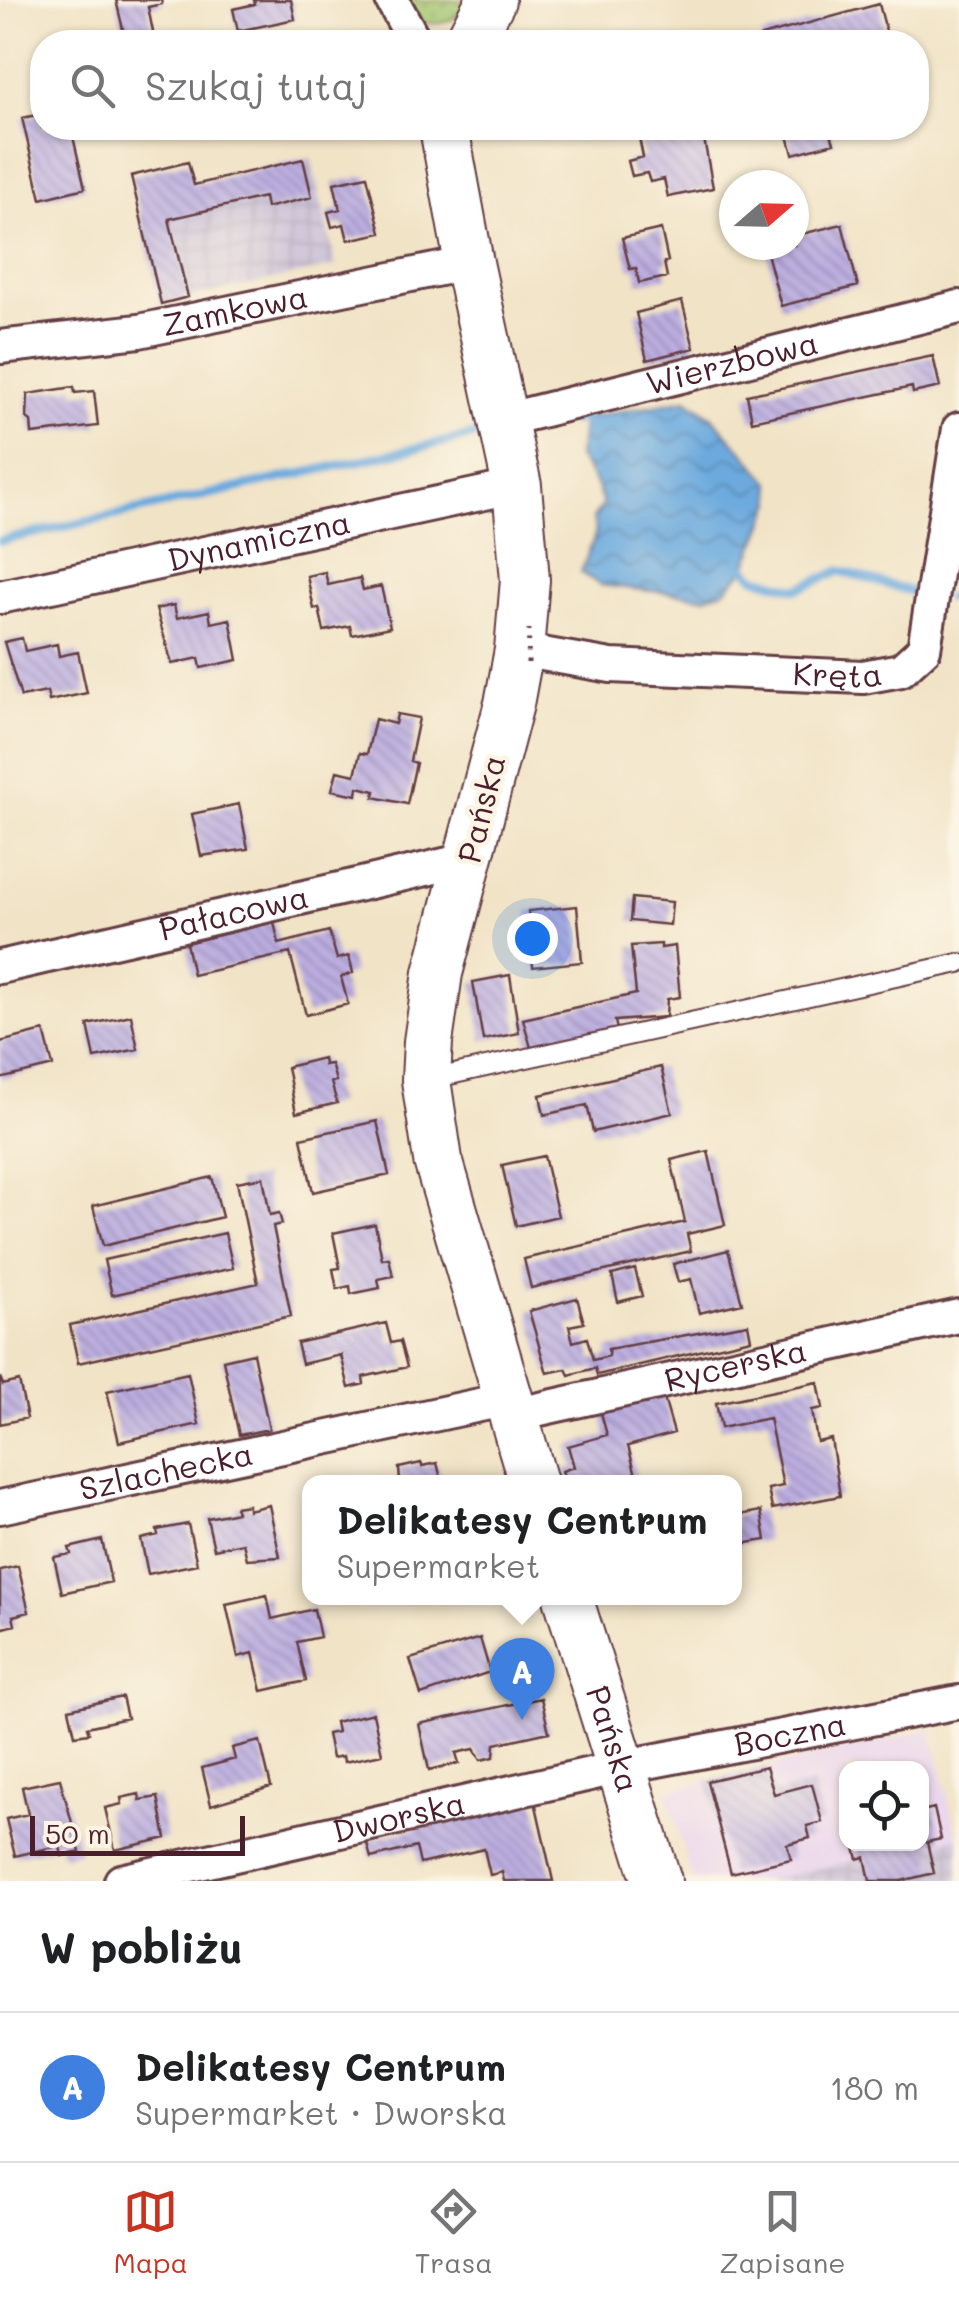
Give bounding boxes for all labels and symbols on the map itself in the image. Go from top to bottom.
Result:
north arrow [719,170,809,260]
street label: Zamkowa [158,274,311,345]
street label: Wierzbowa [641,320,822,403]
street label: Dynamiczna [163,499,354,579]
street label: Kręta [792,651,885,696]
street label: Pańska [446,750,514,867]
street label: Pałacowa [155,874,312,949]
your location [507,913,558,964]
street label: Rycerska [660,1327,810,1400]
street label: Szlachecka [75,1431,256,1509]
pin: A [490,1638,554,1720]
street label: Pańska [578,1680,651,1797]
street label: Boczna [730,1701,849,1764]
street label: Dworska [328,1780,469,1851]
scale bar [30,1811,245,1856]

